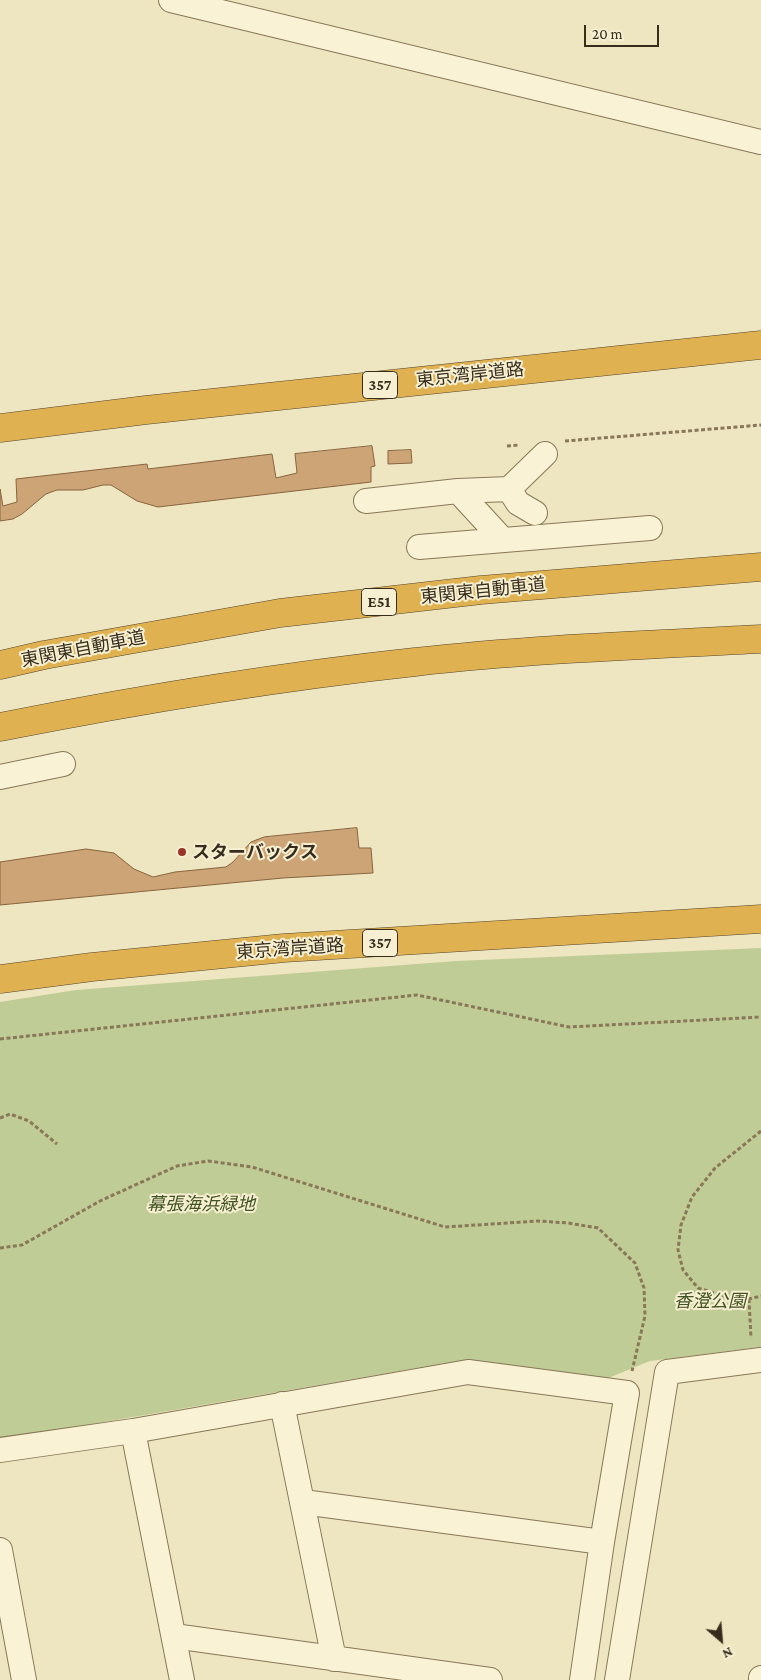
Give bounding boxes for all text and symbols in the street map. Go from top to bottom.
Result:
scale bar [586,15,661,47]
text: 20 m [592,26,623,42]
street label: 東京湾岸道路 [415,359,525,391]
road number: 357 [362,372,398,398]
street label: 東関東自動車道 [419,574,547,608]
road number: E51 [362,588,396,616]
street label: 東関東自動車道 [19,626,147,672]
place label: スターバックス [192,841,318,863]
marker: スターバックス [176,846,188,858]
road number: 357 [362,930,398,956]
street label: 東京湾岸道路 [235,934,345,964]
park label: 幕張海浜緑地 [147,1193,255,1215]
park label: 香澄公園 [674,1290,746,1312]
north arrow [696,1615,746,1665]
text: N [720,1644,736,1663]

